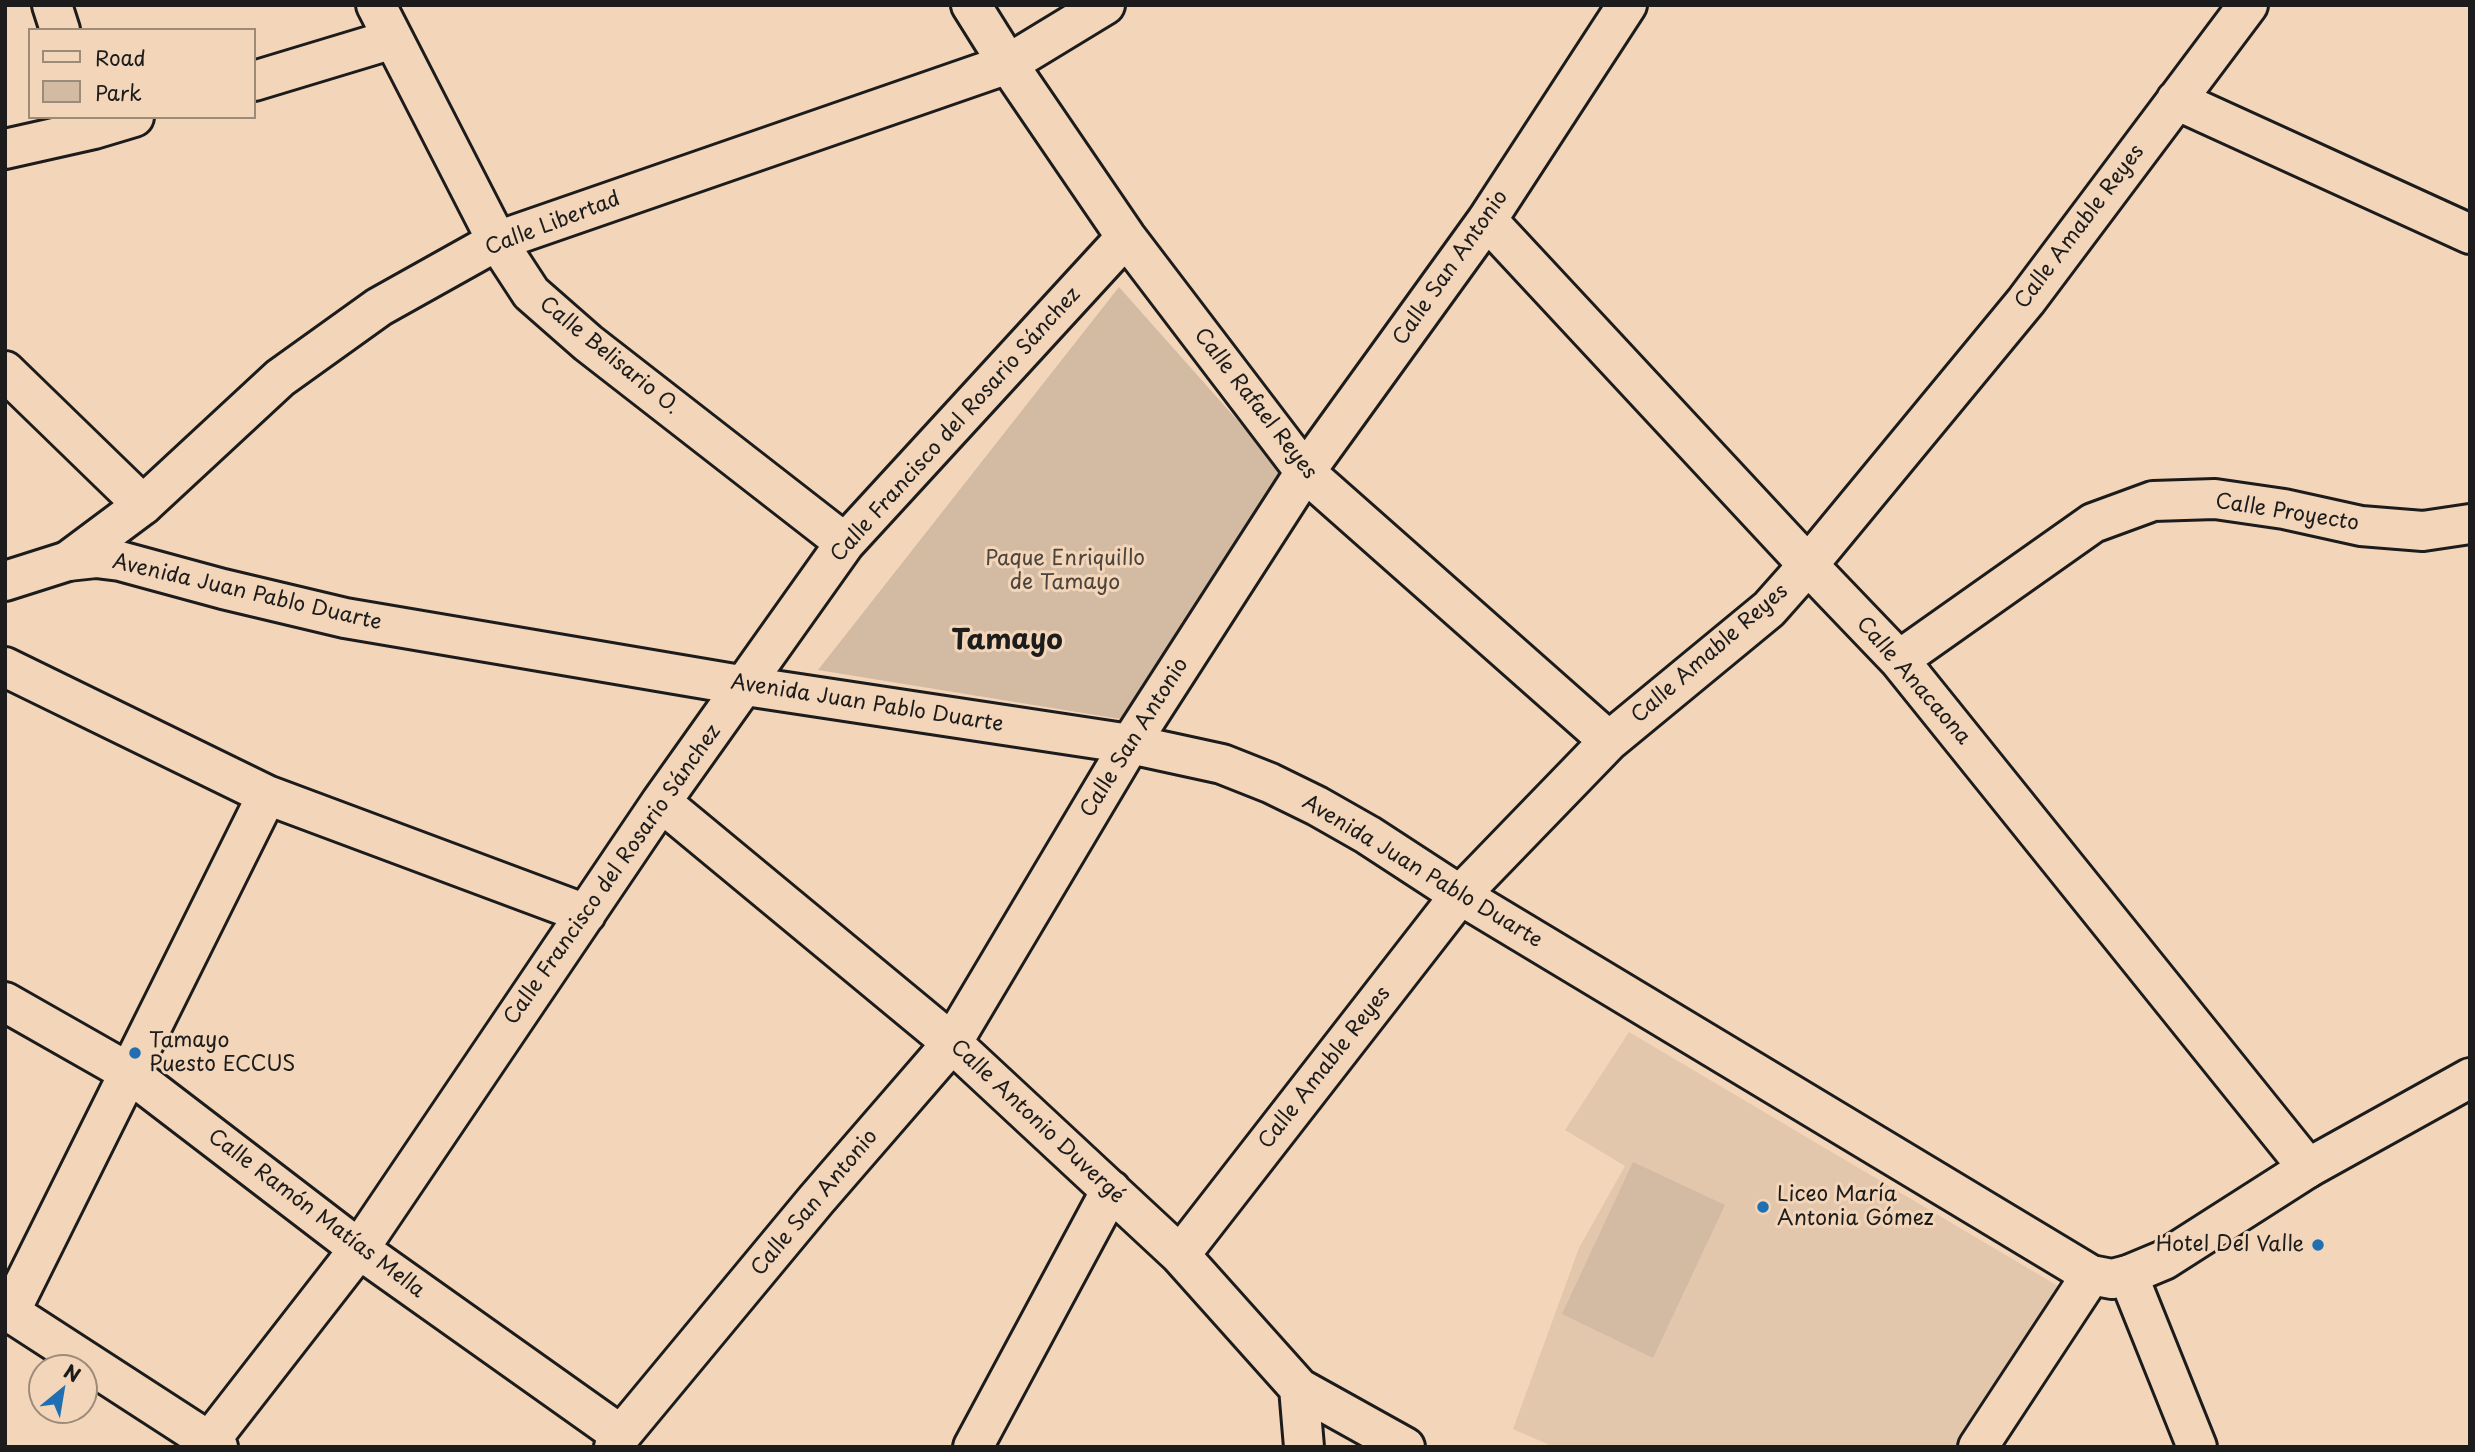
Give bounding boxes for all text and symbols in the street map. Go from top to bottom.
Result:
legend [28,28,256,119]
text: Road [95,41,146,73]
text: Park [95,76,142,108]
street label: Calle Amable Reyes [2010,140,2150,314]
street label: Calle San Antonio [1388,186,1514,350]
street label: Calle Libertad [482,187,624,261]
street label: Calle Francisco del Rosario Sánchez [826,282,1086,568]
street label: Calle Belisario O. [534,292,684,420]
street label: Calle Rafael Reyes [1188,323,1322,485]
street label: Calle Proyecto [2213,489,2361,537]
park label: Paque Enriquillo de Tamayo [985,546,1145,596]
street label: Avenida Juan Pablo Duarte [110,550,384,636]
street label: Calle Amable Reyes [1627,579,1793,729]
street label: Calle Anacaona [1851,612,1975,750]
district label: Tamayo [951,624,1063,658]
street label: Calle San Antonio [1076,654,1194,822]
street label: Avenida Juan Pablo Duarte [729,670,1005,738]
street label: Calle Francisco del Rosario Sánchez [499,720,727,1030]
street label: Avenida Juan Pablo Duarte [1297,790,1547,954]
street label: Calle Amable Reyes [1254,982,1396,1154]
place label: Tamayo Puesto ECCUS [149,1028,295,1078]
street label: Calle Antonio Duvergé [945,1035,1129,1209]
marker: Tamayo Puesto ECCUS [127,1045,143,1061]
street label: Calle Ramón Matías Mella [203,1124,429,1304]
street label: Calle San Antonio [746,1125,884,1281]
place label: Liceo María Antonia Gómez [1777,1182,1934,1232]
marker: Liceo María Antonia Gómez [1755,1199,1771,1215]
place label: Hotel Del Valle [2156,1232,2304,1258]
marker: Hotel Del Valle [2310,1237,2326,1253]
north arrow [28,1354,98,1424]
text: N [59,1357,86,1388]

